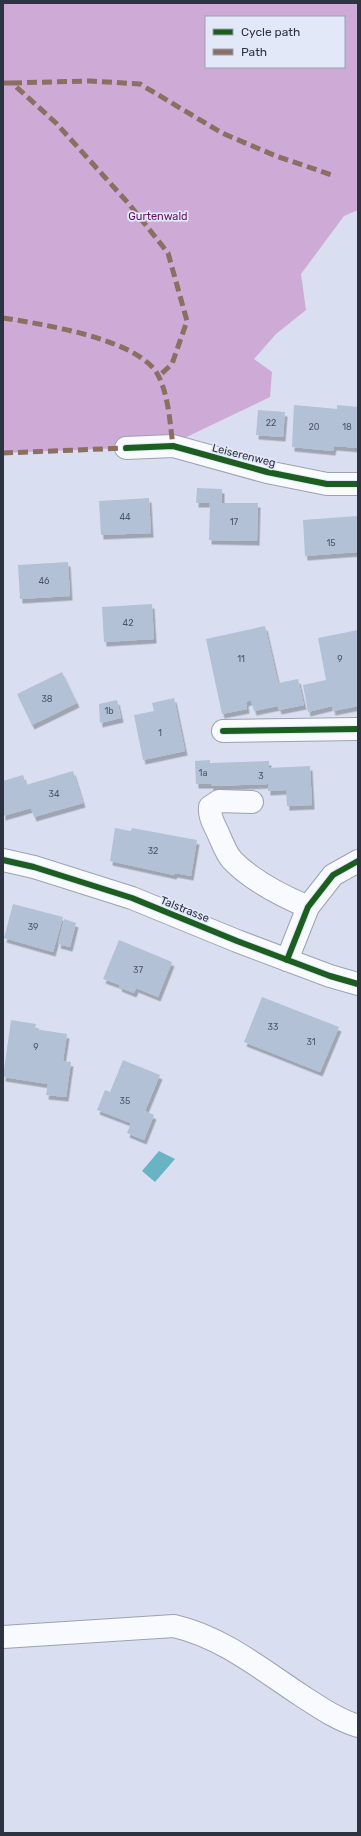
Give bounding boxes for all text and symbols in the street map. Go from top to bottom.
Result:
legend [205,16,345,68]
text: Cycle path [241,25,300,39]
text: Path [241,45,267,59]
park label: Gurtenwald [128,210,188,223]
house number: 22 [266,418,276,428]
house number: 20 [309,422,320,432]
house number: 18 [342,422,352,432]
street label: Leiserenweg [211,441,277,470]
house number: 44 [119,512,131,522]
house number: 17 [230,517,239,527]
house number: 15 [326,538,336,548]
house number: 46 [38,576,50,586]
house number: 42 [123,618,133,628]
house number: 11 [237,654,245,664]
house number: 9 [337,654,343,664]
house number: 38 [41,694,53,704]
house number: 1b [104,706,114,716]
house number: 1 [158,728,162,738]
house number: 1a [199,768,207,778]
house number: 3 [258,771,264,781]
house number: 34 [49,789,60,799]
house number: 32 [148,846,158,856]
street label: Talstrasse [158,894,211,925]
house number: 39 [28,922,38,932]
house number: 37 [133,965,143,975]
house number: 33 [268,1022,278,1032]
house number: 31 [306,1037,316,1047]
house number: 9 [33,1042,39,1052]
house number: 35 [120,1096,130,1106]

